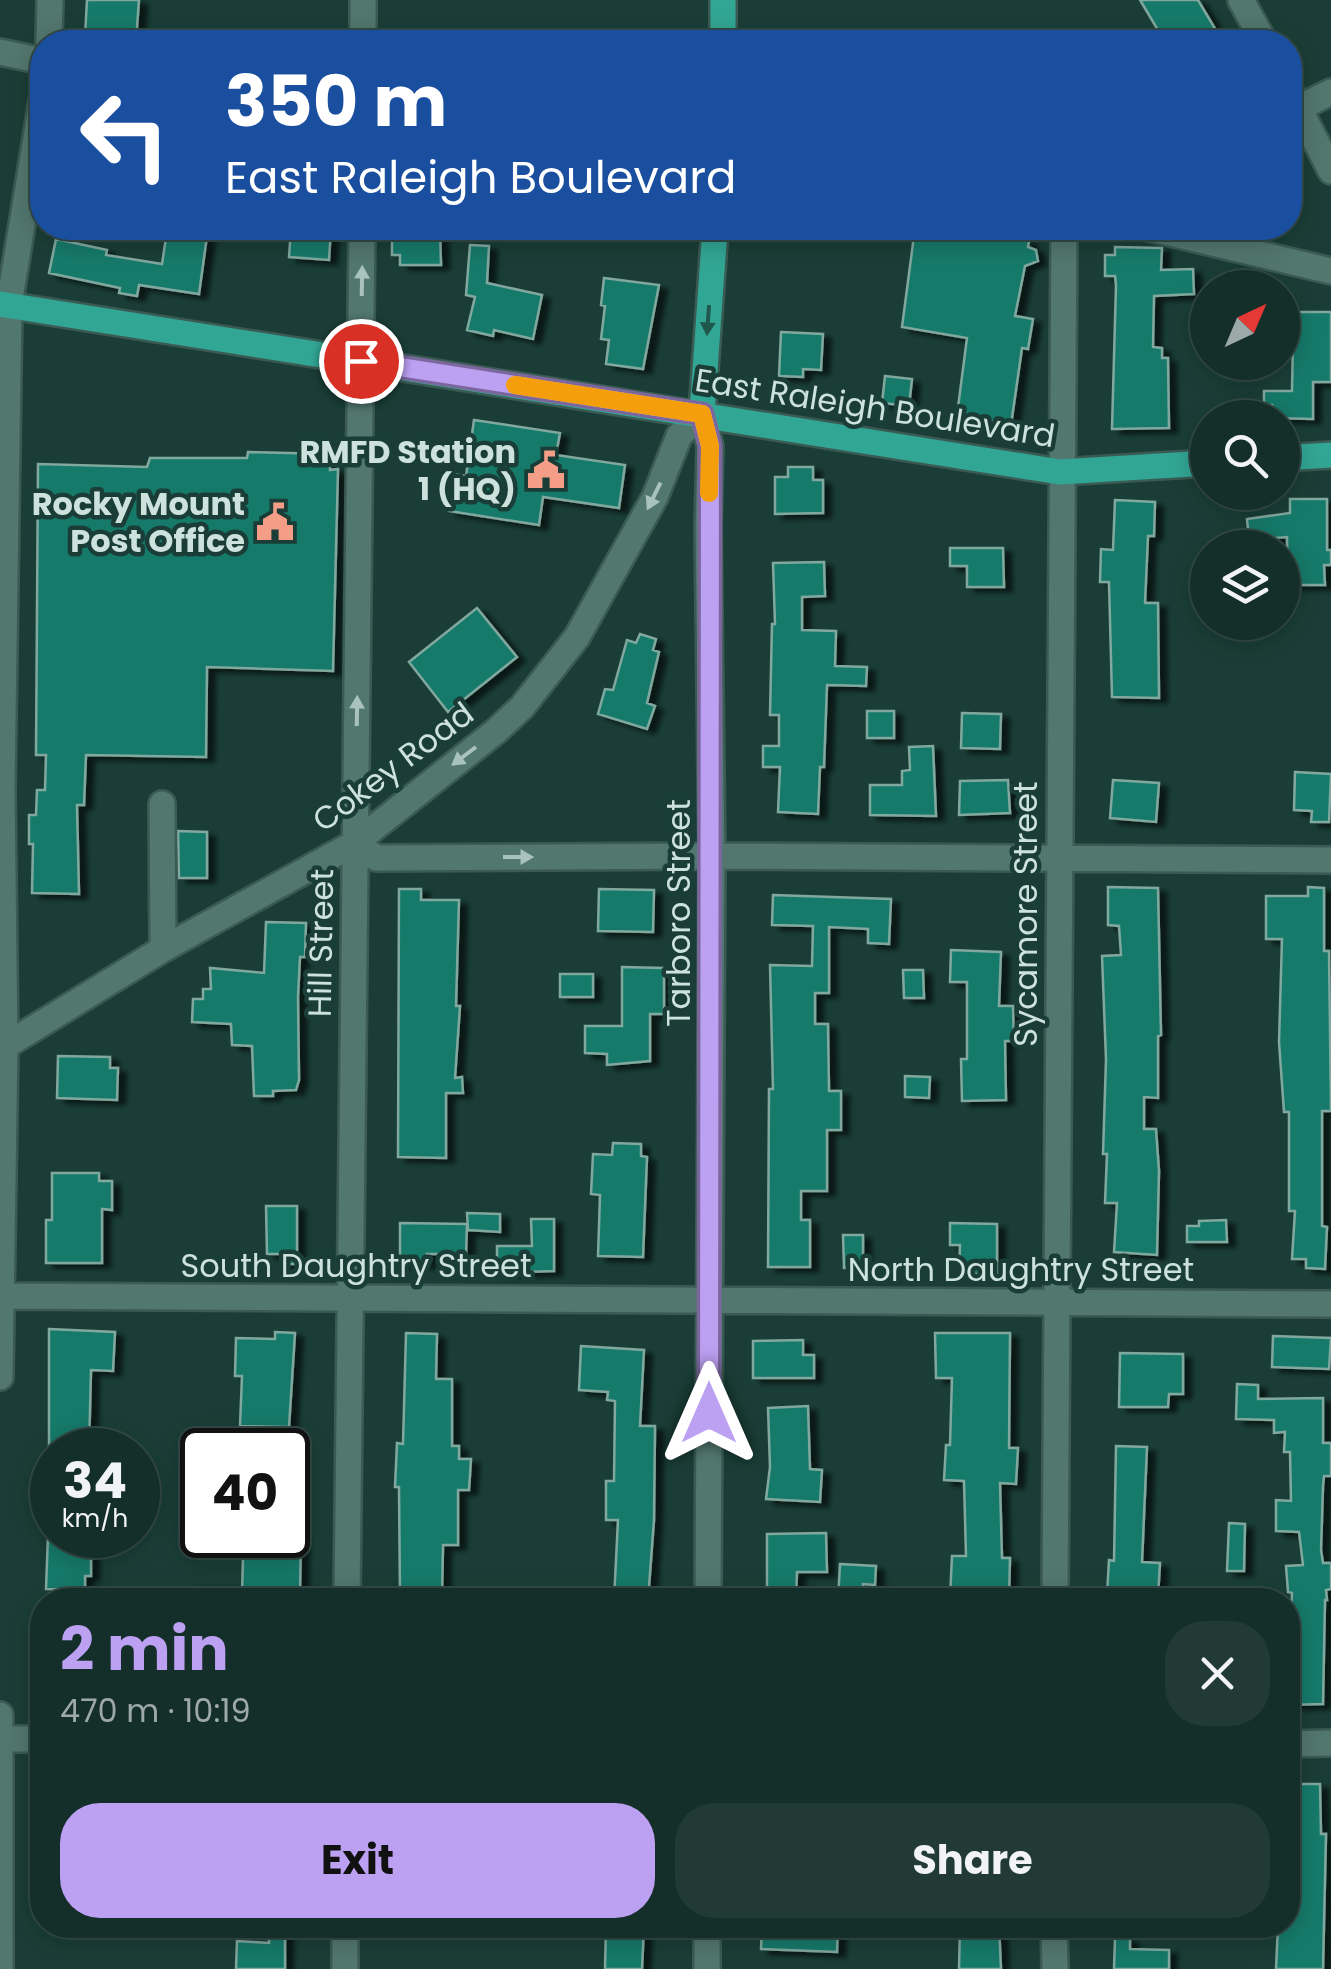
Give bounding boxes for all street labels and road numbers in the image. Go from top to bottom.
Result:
street label: East Raleigh Boulevard [692,357,1058,458]
street label: Cokey Road [303,691,483,842]
street label: Sycamore Street [1003,781,1048,1047]
street label: Tarboro Street [656,799,701,1027]
street label: Hill Street [297,869,344,1017]
street label: South Daughtry Street [180,1243,532,1288]
street label: North Daughtry Street [848,1247,1194,1292]

